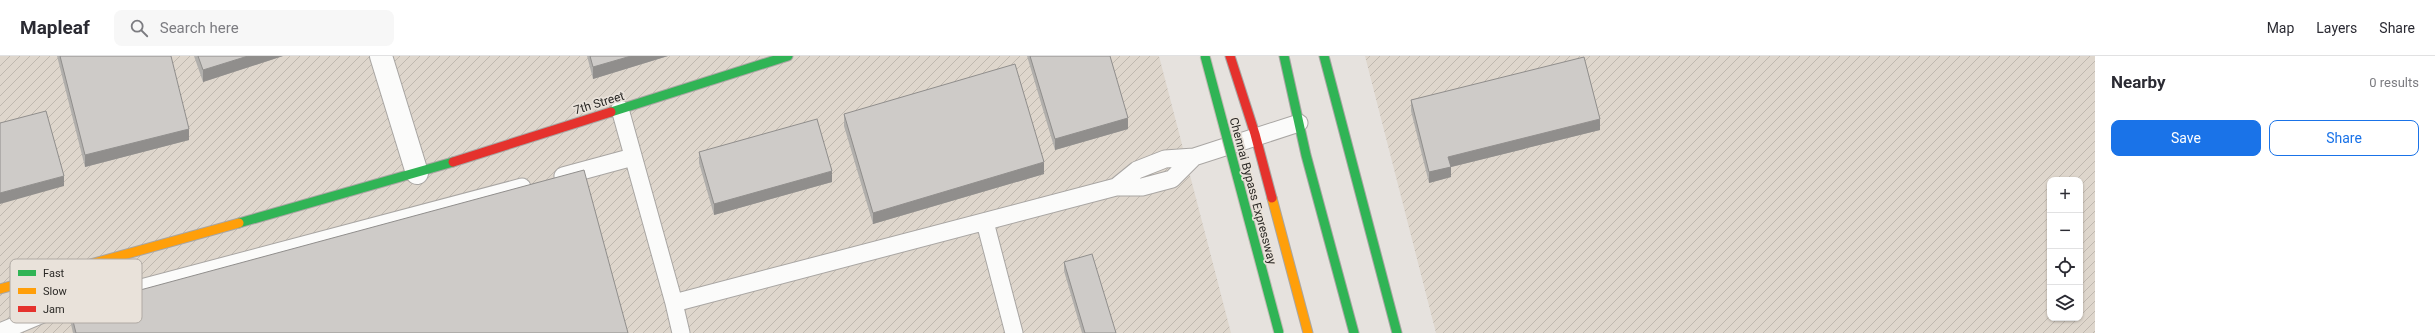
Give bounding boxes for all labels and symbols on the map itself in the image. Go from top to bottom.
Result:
street label: 7th Street [572,89,626,117]
street label: Chennai Bypass Expressway [1227,116,1279,266]
legend [10,259,142,323]
text: Fast [43,267,65,280]
text: Slow [43,285,67,298]
text: Jam [43,303,65,316]

